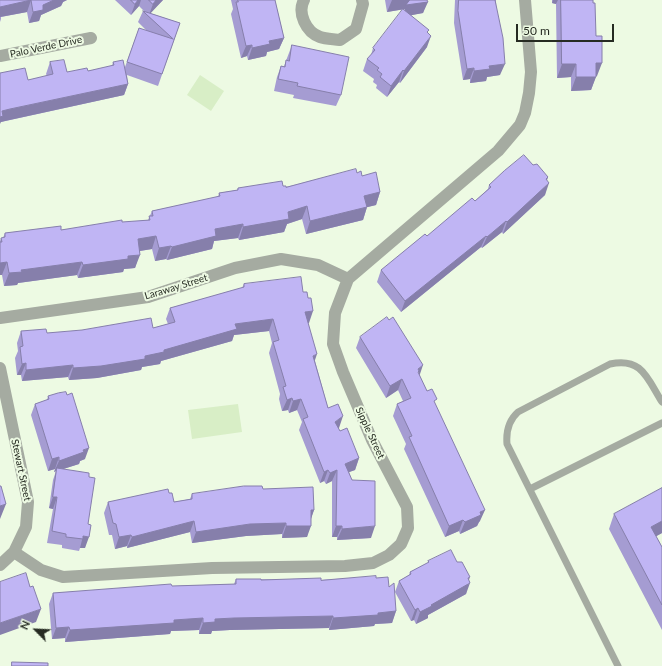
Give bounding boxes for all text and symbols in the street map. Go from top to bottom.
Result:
scale bar [518,16,616,42]
text: 50 m [523,23,550,38]
street label: Palo Verde Drive [9,33,83,61]
street label: Laraway Street [143,272,209,302]
street label: Sipple Street [353,405,387,461]
street label: Stewart Street [9,438,33,502]
north arrow [16,610,56,650]
text: N [17,618,32,631]

